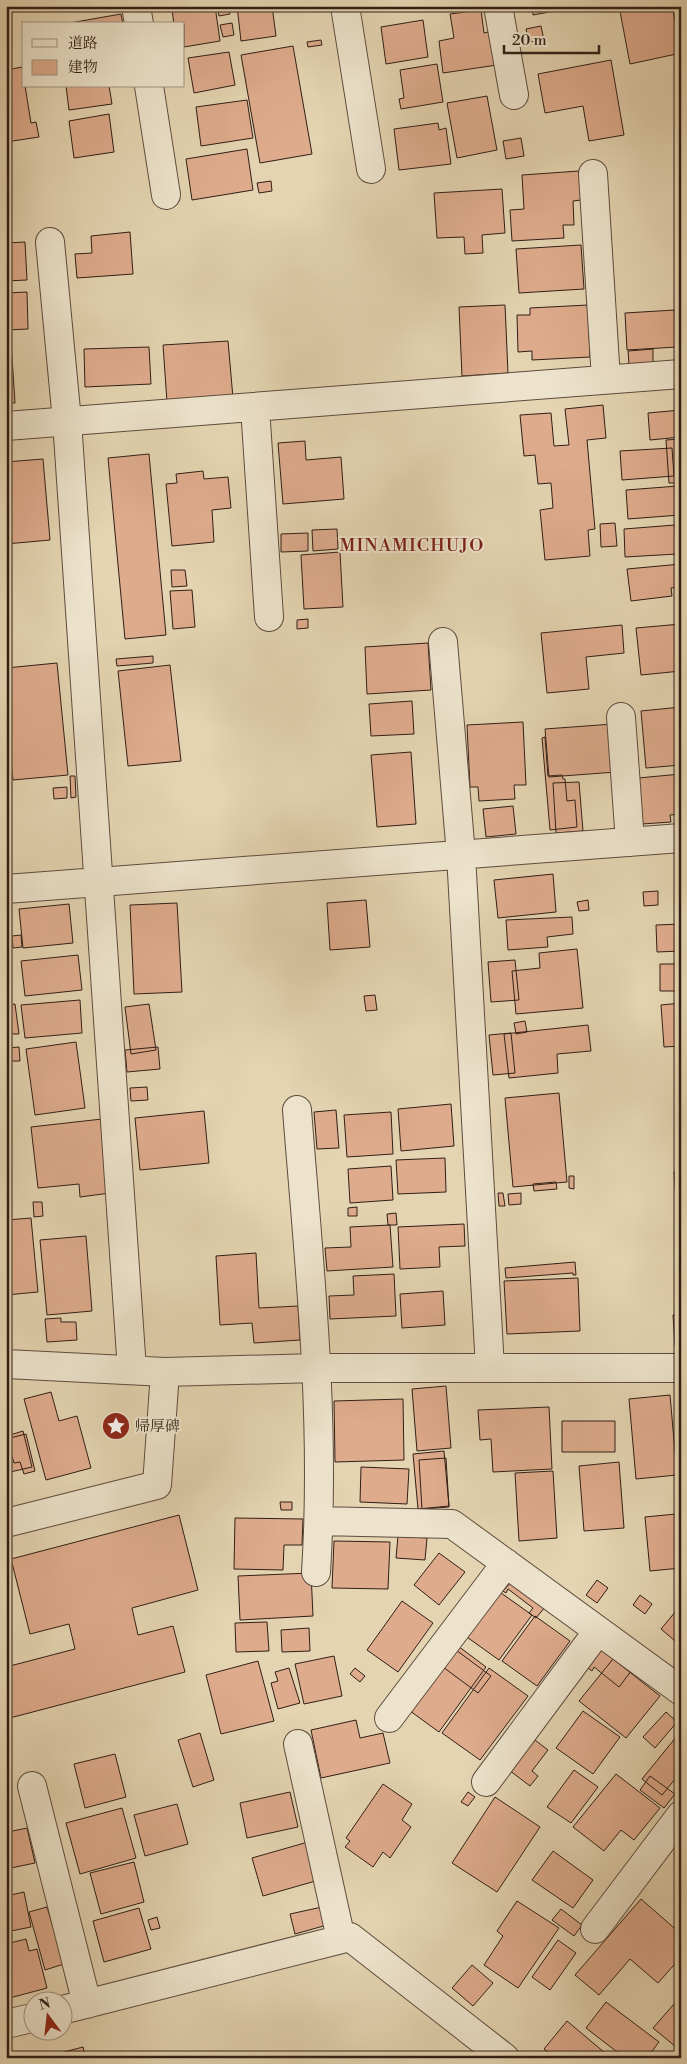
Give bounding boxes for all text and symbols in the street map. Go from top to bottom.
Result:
legend [22,22,185,88]
scale bar [504,22,600,54]
text: 20 m [512,31,547,50]
text: 道路 [68,34,98,53]
text: 建物 [68,58,98,77]
district label: MINAMICHUJO [340,534,484,557]
place icon: 帰厚碑 [101,1411,131,1441]
place label: 帰厚碑 [135,1417,180,1436]
north arrow [22,1992,72,2042]
text: N [37,1994,53,2015]

